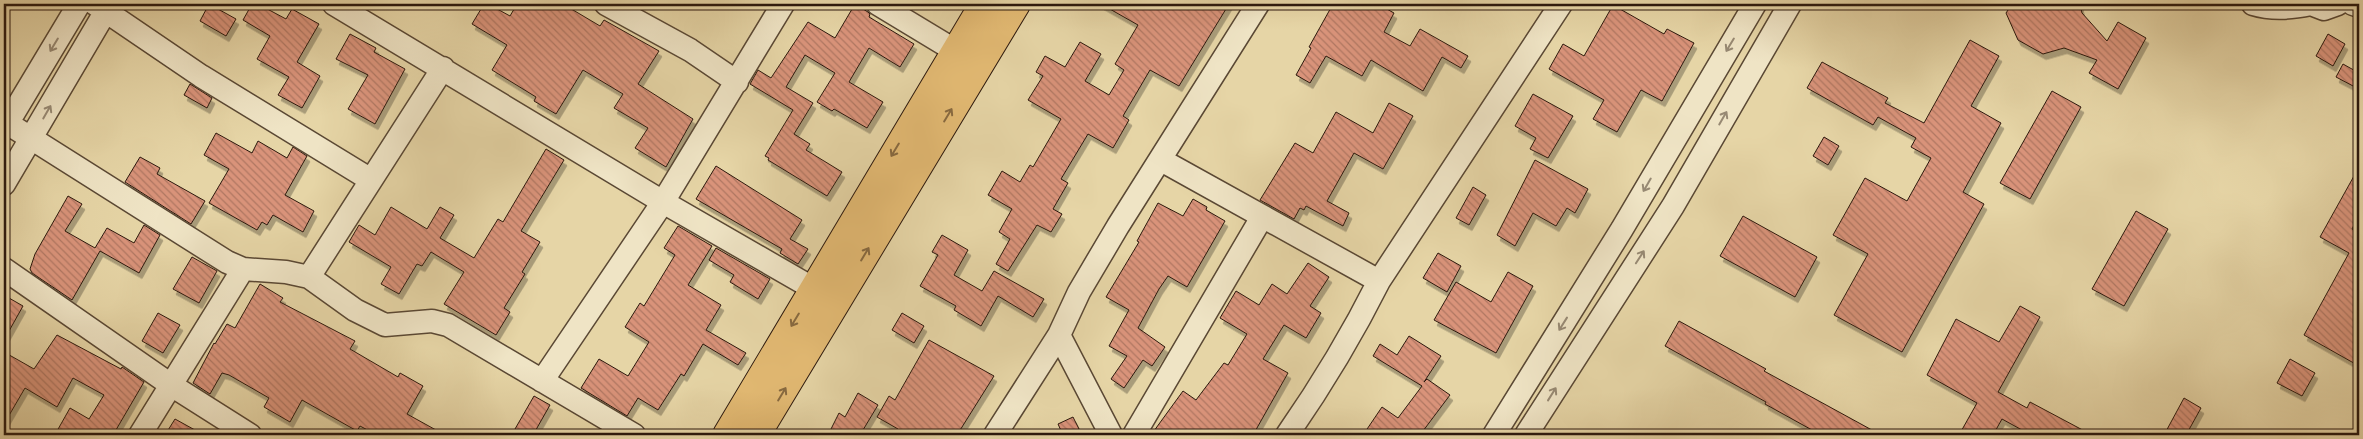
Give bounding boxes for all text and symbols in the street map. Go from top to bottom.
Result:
one-way arrow [49,38,59,52]
one-way arrow [1724,38,1734,52]
one-way arrow [42,105,52,119]
one-way arrow [944,108,954,122]
one-way arrow [1719,111,1729,125]
one-way arrow [890,143,900,157]
one-way arrow [1642,178,1652,192]
one-way arrow [861,248,871,262]
one-way arrow [1636,251,1646,265]
one-way arrow [789,313,799,327]
one-way arrow [1558,317,1568,331]
one-way arrow [777,387,787,401]
one-way arrow [1547,387,1557,401]

